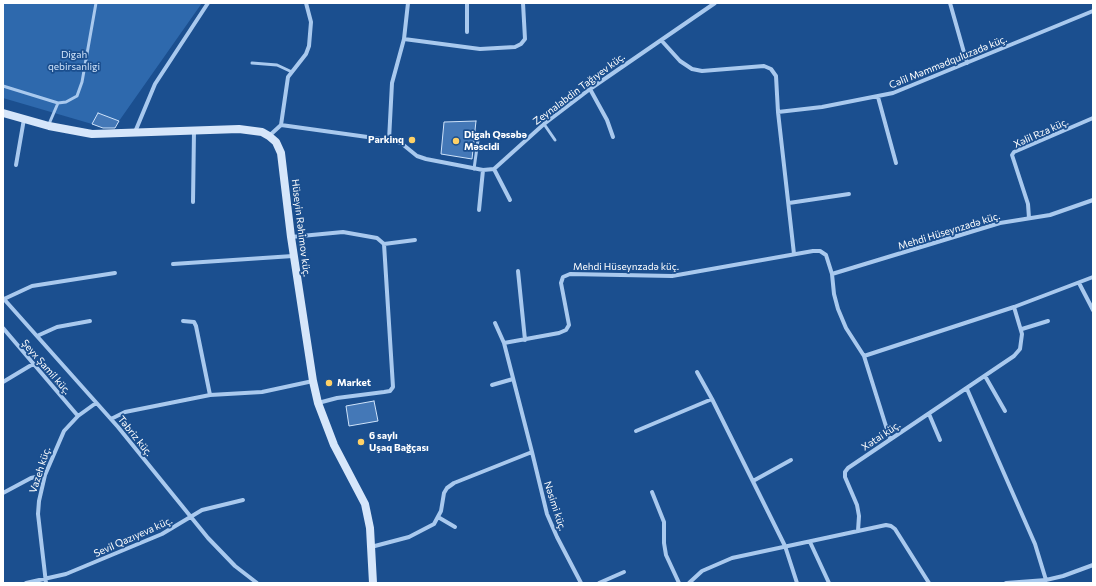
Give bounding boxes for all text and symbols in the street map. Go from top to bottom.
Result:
street label: Cəlil Məmmədquluzadə küç. [887,33,1009,91]
park label: Digah qebirsanligi [48,49,100,72]
street label: Zeynalabdin Tağıyev küç. [531,51,627,127]
street label: Xəlil Rza küç. [1012,116,1070,150]
place label: Digah Qəsəbə Məscidi [464,129,527,152]
place label: Parkinq [368,134,404,146]
marker: Parkinq [407,135,417,145]
marker: Digah Qəsəbə Məscidi [451,136,461,146]
street label: Hüseyin Rəhimov küç. [289,178,313,278]
street label: Mehdi Hüseynzadə küç. [897,210,1001,252]
street label: Mehdi Hüseynzadə küç. [573,261,679,273]
street label: Şeyx Şamil küç. [19,337,73,397]
place label: Market [337,377,371,389]
marker: Market [324,378,334,388]
street label: Təbriz küç. [115,413,155,459]
street label: Xətai küç. [859,419,903,453]
place label: 6 saylı Uşaq Bağçası [369,430,429,454]
marker: 6 saylı Uşaq Bağçası [356,437,366,447]
street label: Vazeh küç. [27,445,53,495]
street label: Nəsimi küç. [541,480,569,532]
street label: Sevil Qazıyeva küç. [92,514,174,560]

